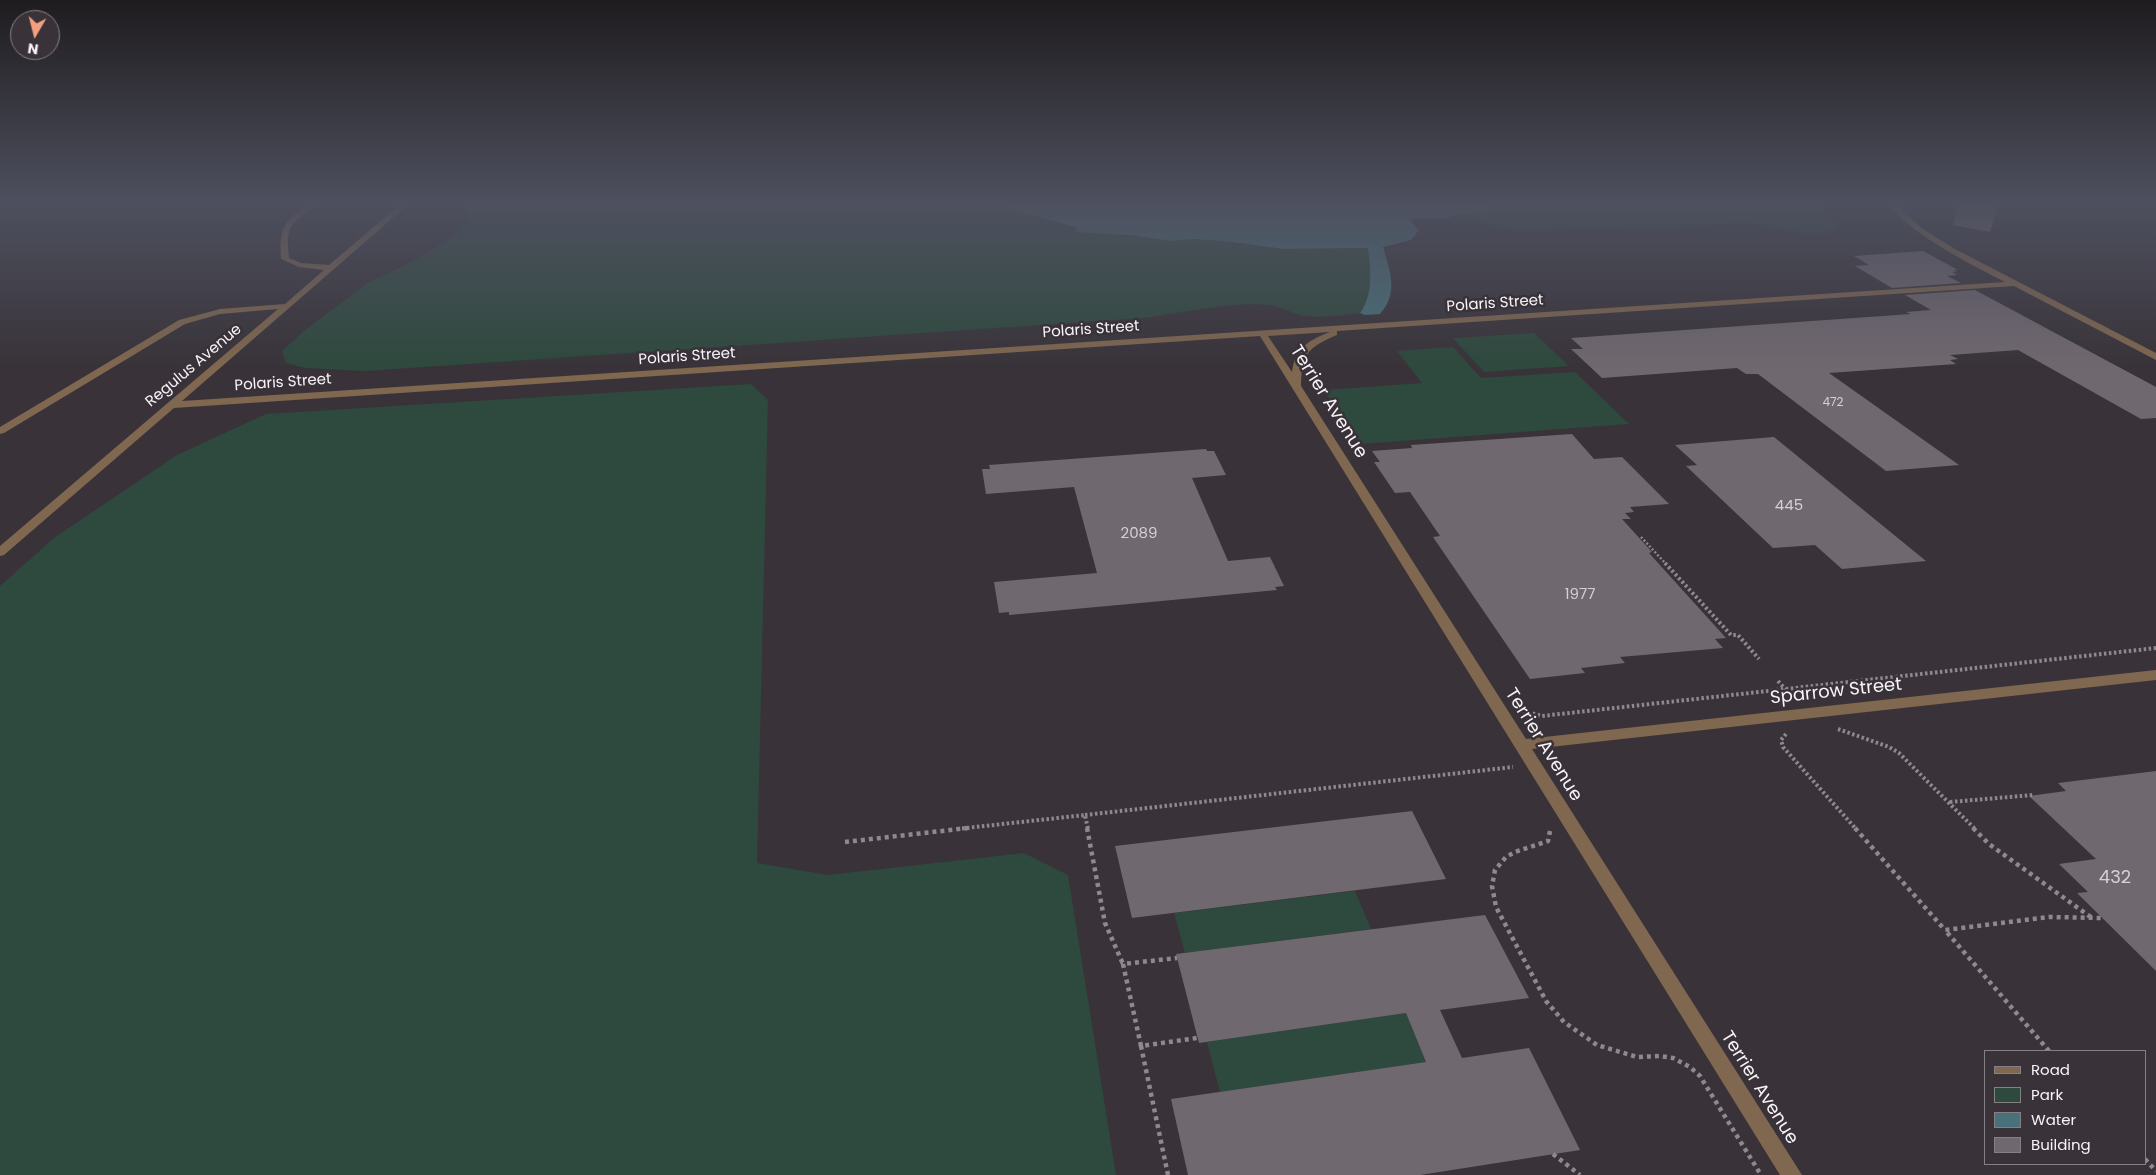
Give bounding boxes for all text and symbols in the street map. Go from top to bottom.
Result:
north arrow [10,10,60,60]
text: N [26,38,40,59]
street label: Polaris Street [1446,292,1544,316]
street label: Polaris Street [1042,318,1140,342]
street label: Regulus Avenue [142,321,246,411]
street label: Terrier Avenue [1285,342,1371,462]
street label: Polaris Street [638,345,736,369]
street label: Polaris Street [234,371,332,395]
house number: 472 [1823,396,1843,410]
house number: 445 [1775,497,1803,515]
house number: 2089 [1121,525,1157,543]
house number: 1977 [1565,586,1595,604]
street label: Sparrow Street [1769,674,1903,710]
street label: Terrier Avenue [1500,685,1586,805]
house number: 432 [2099,867,2131,889]
street label: Terrier Avenue [1716,1028,1802,1148]
legend [1984,1050,2146,1165]
text: Road [2031,1059,2070,1080]
text: Park [2031,1084,2063,1105]
text: Water [2031,1109,2076,1130]
text: Building [2031,1134,2091,1155]

